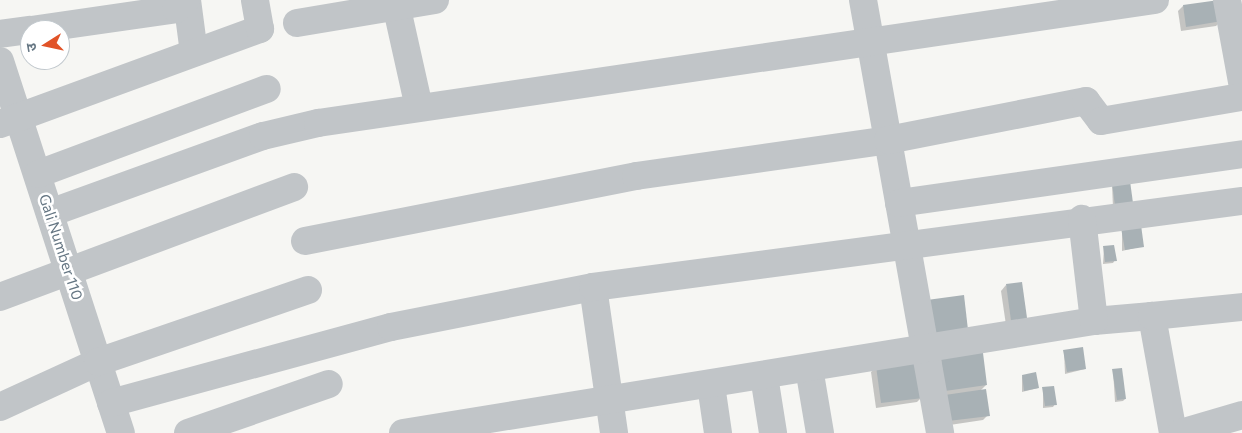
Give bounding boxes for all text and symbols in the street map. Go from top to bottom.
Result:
north arrow [20,20,70,70]
text: उ [22,42,40,53]
street label: Gali Number 110 [35,192,87,302]

